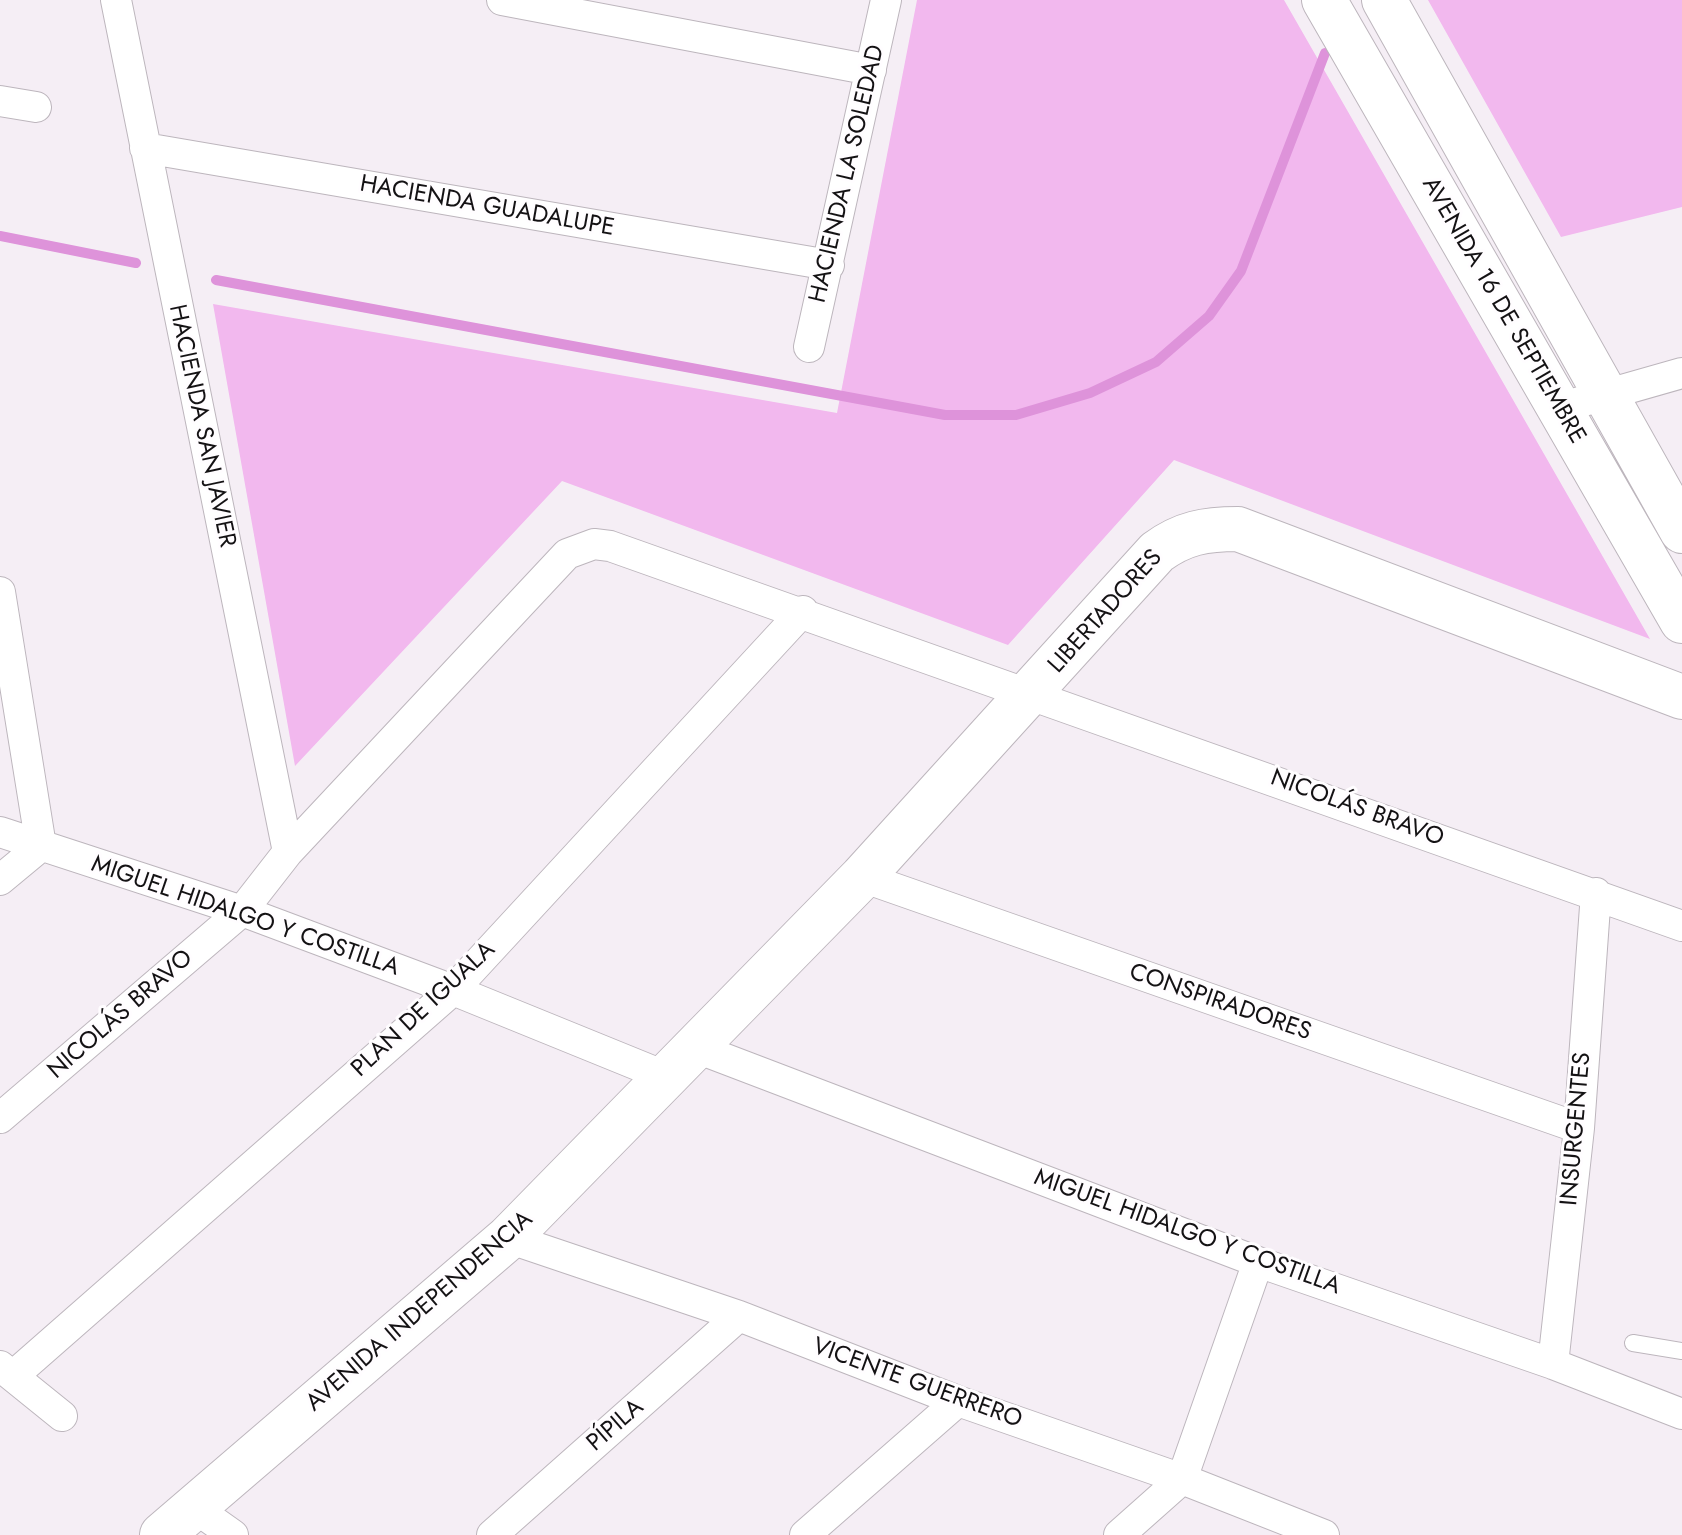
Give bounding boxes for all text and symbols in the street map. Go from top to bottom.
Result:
street label: HACIENDA LA SOLEDAD [804,42,892,306]
street label: HACIENDA GUADALUPE [357,170,617,244]
street label: AVENIDA 16 DE SEPTIEMBRE [1415,173,1591,449]
street label: HACIENDA SAN JAVIER [161,302,241,550]
street label: LIBERTADORES [1043,544,1169,680]
street label: NICOLÁS BRAVO [1266,764,1448,854]
street label: MIGUEL HIDALGO Y COSTILLA [87,851,403,983]
street label: PLAN DE IGUALA [346,936,502,1084]
street label: NICOLÁS BRAVO [43,944,199,1086]
street label: CONSPIRADORES [1125,958,1315,1048]
street label: INSURGENTES [1556,1051,1598,1207]
street label: MIGUEL HIDALGO Y COSTILLA [1030,1164,1344,1302]
street label: AVENIDA INDEPENDENCIA [301,1206,539,1418]
street label: VICENTE GUERRERO [808,1333,1026,1435]
street label: PÍPILA [582,1394,650,1458]

